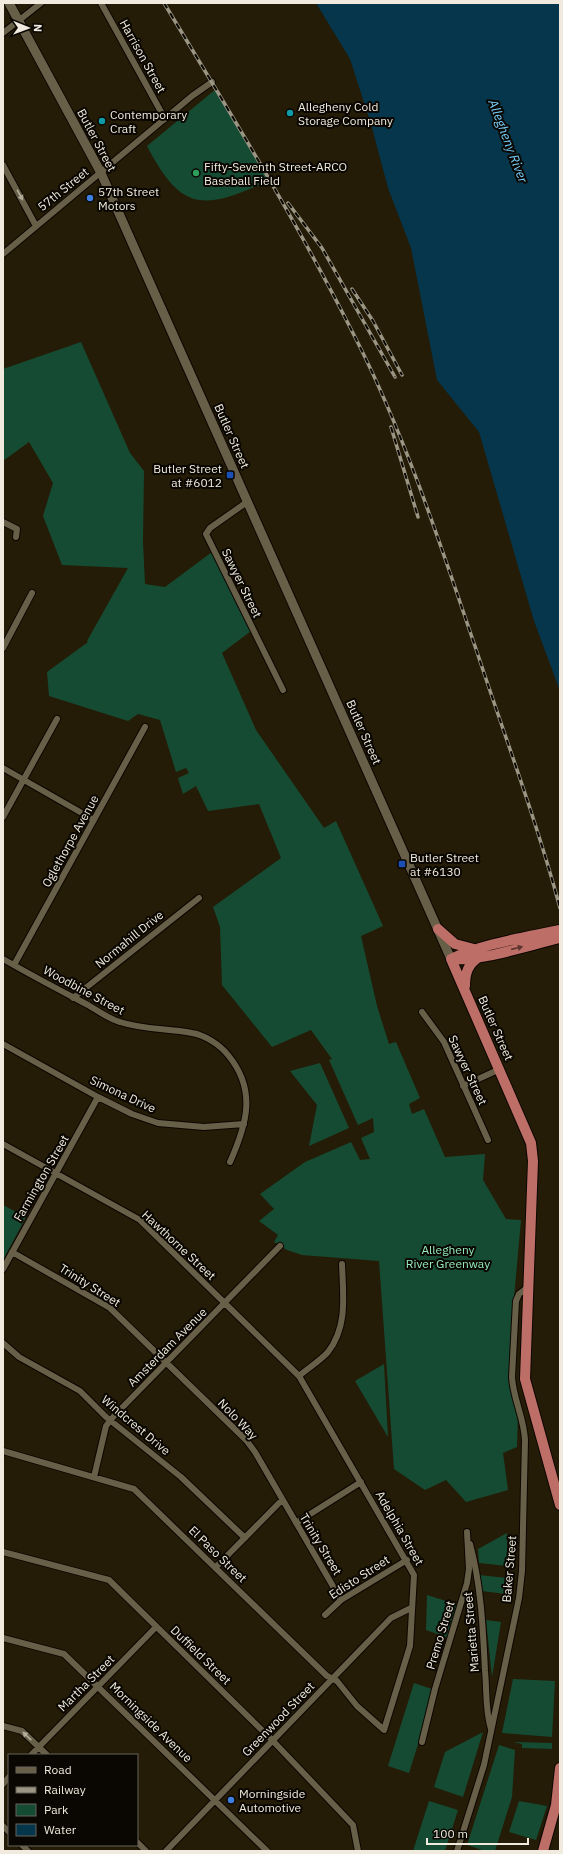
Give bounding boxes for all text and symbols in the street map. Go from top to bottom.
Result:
north arrow [8,8,48,48]
street label: Harrison Street [117,17,169,95]
text: N [31,24,45,32]
water label: Allegheny River [484,96,532,186]
place label: Allegheny Cold Storage Company [298,99,393,128]
street label: Butler Street [74,106,120,174]
place label: Contemporary Craft [110,107,187,136]
marker: Allegheny Cold Storage Company [285,108,295,118]
marker: Contemporary Craft [97,116,107,126]
place label: Fifty-Seventh Street-ARCO Baseball Field [204,159,347,188]
street label: 57th Street [35,164,91,214]
marker: Fifty-Seventh Street-ARCO Baseball Field [191,168,201,178]
place label: 57th Street Motors [98,184,159,213]
one-way arrow [16,189,23,201]
marker: 57th Street Motors [85,193,95,203]
street label: Butler Street [211,401,253,471]
place label: Butler Street at #6012 [153,461,222,490]
marker: Butler Street at #6012 [225,470,235,480]
street label: Sawyer Street [219,546,265,620]
street label: Butler Street [343,697,385,767]
street label: Oglethorpe Avenue [38,792,102,890]
place label: Butler Street at #6130 [410,850,479,879]
marker: Butler Street at #6130 [397,859,407,869]
street label: Normahill Drive [92,907,166,971]
one-way arrow [511,945,523,951]
street label: Woodbine Street [41,962,127,1018]
street label: Butler Street [475,993,517,1063]
street label: Sawyer Street [445,1033,491,1107]
street label: Simona Drive [88,1072,159,1116]
street label: Farmington Street [10,1132,72,1224]
street label: Hawthorne Street [139,1207,219,1283]
park label: Allegheny River Greenway [406,1242,490,1271]
street label: Trinity Street [57,1260,123,1310]
street label: Amsterdam Avenue [124,1304,210,1390]
street label: Windcrest Drive [99,1392,174,1458]
street label: Nolo Way [215,1395,261,1443]
street label: Adelphia Street [373,1488,427,1568]
street label: Trinity Street [297,1510,345,1578]
street label: El Paso Street [186,1523,250,1585]
street label: Baker Street [499,1535,519,1603]
street label: Edisto Street [326,1552,392,1602]
street label: Marietta Street [460,1591,482,1673]
street label: Premo Street [422,1599,458,1671]
street label: Duffield Street [168,1622,234,1688]
street label: Martha Street [55,1652,117,1714]
street label: Morningside Avenue [107,1679,196,1766]
street label: Greenwood Street [239,1679,317,1759]
one-way arrow [23,1732,32,1741]
legend [8,1754,138,1846]
text: Road [44,1762,72,1777]
text: Railway [44,1782,86,1797]
place label: Morningside Automotive [239,1786,306,1815]
marker: Morningside Automotive [226,1795,236,1805]
text: Park [44,1802,69,1817]
scale bar [427,1820,528,1846]
text: Water [44,1822,77,1837]
text: 100 m [433,1826,468,1841]

